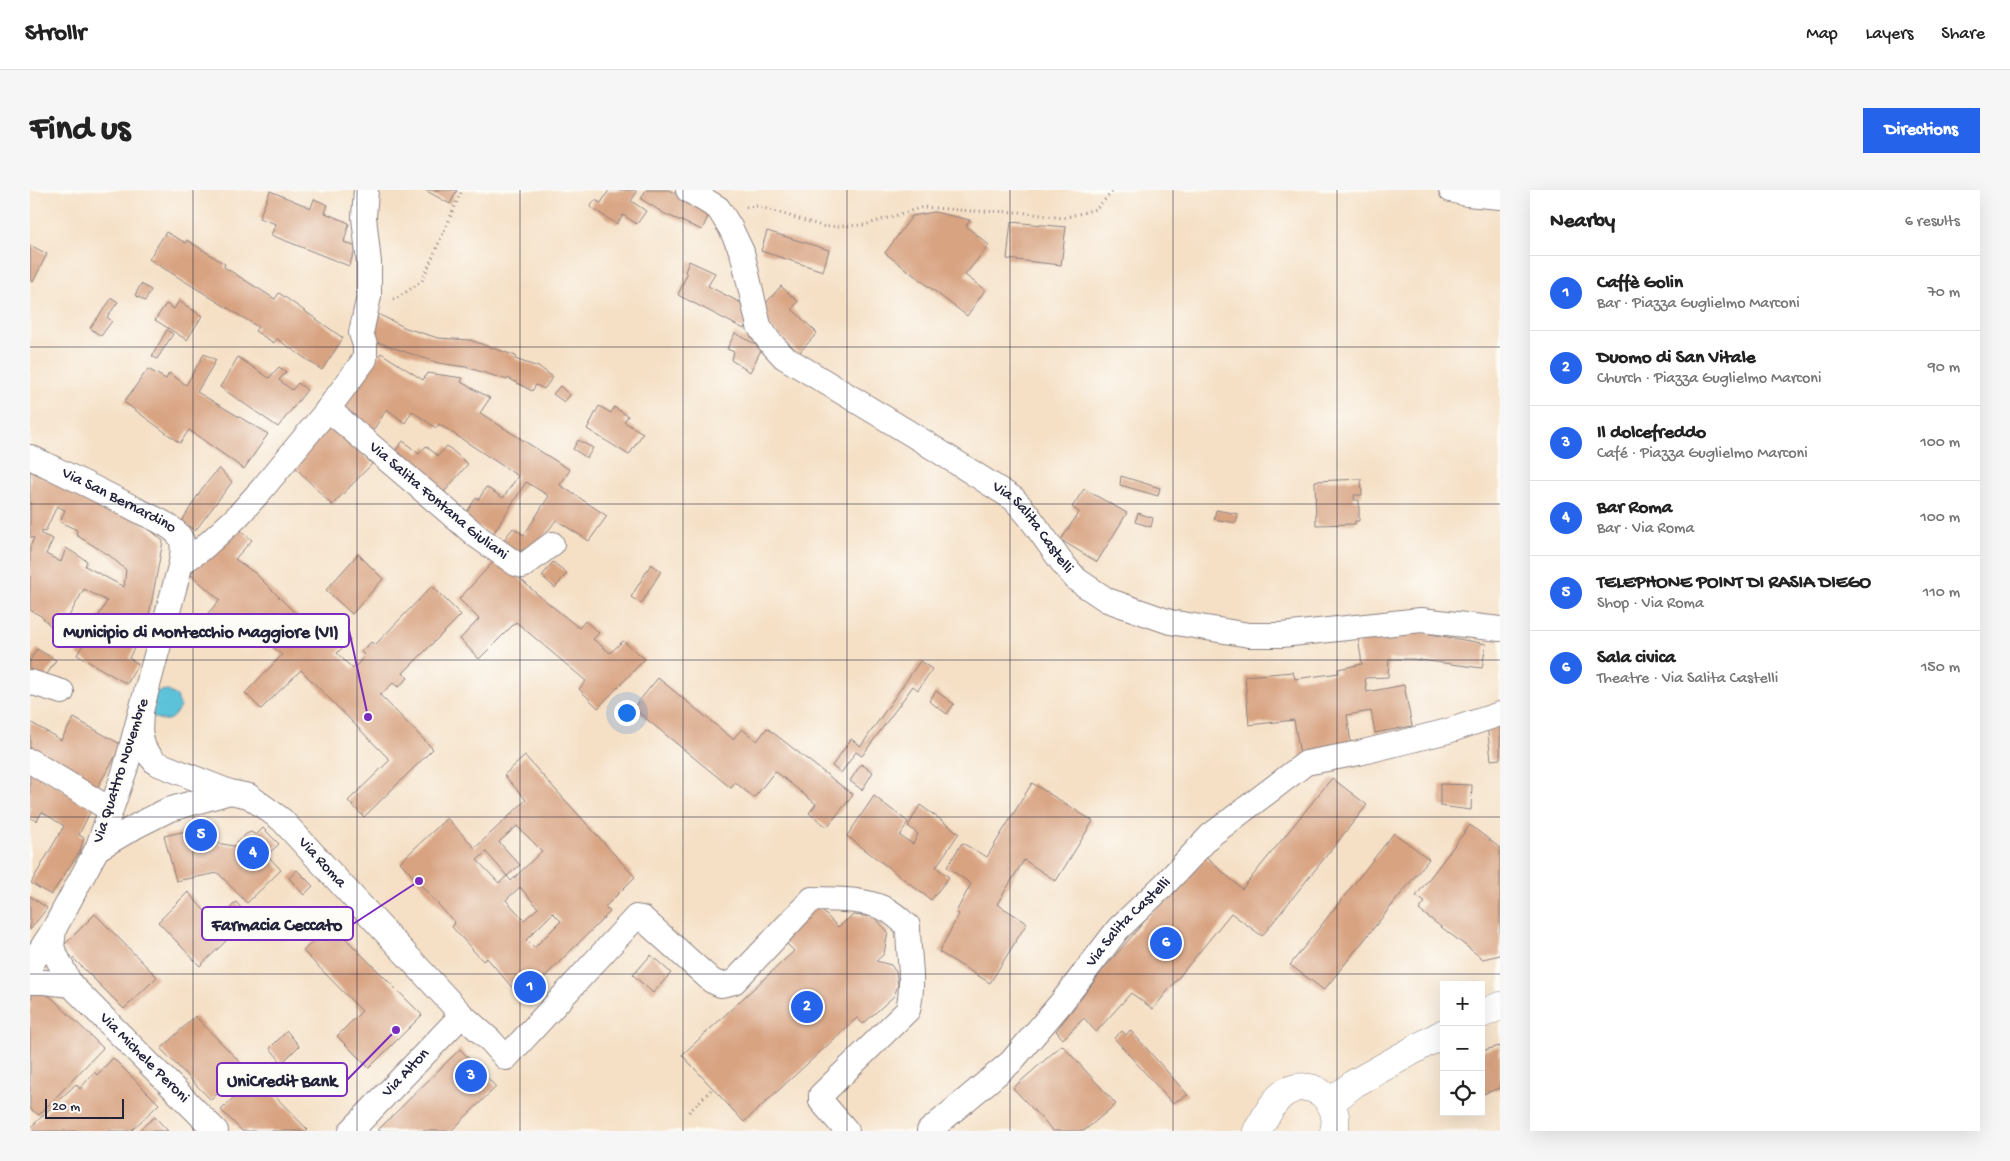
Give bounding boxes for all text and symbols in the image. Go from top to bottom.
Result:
text: Strollr [25,20,86,49]
text: Map [1806,24,1838,45]
text: Layers [1866,24,1913,45]
text: Share [1941,24,1985,45]
button: Directions [1863,108,1980,153]
text: Find us [30,110,130,151]
text: Nearby [1550,210,1615,235]
text: 6 results [1905,213,1960,232]
text: Caffè Golin [1597,272,1683,295]
text: 1 [1563,284,1569,303]
text: 70 m [1927,284,1960,303]
text: Bar · Piazza Guglielmo Marconi [1597,295,1800,314]
text: Duomo di San Vitale [1597,347,1756,370]
text: 2 [1562,359,1570,378]
text: 90 m [1928,359,1960,378]
text: Church · Piazza Guglielmo Marconi [1597,370,1821,389]
text: Il dolcefreddo [1597,422,1706,445]
text: 3 [1562,434,1570,453]
text: 100 m [1920,434,1960,453]
street label: Via Salita Fontana Giuliani [364,438,512,565]
text: Café · Piazza Guglielmo Marconi [1597,445,1808,464]
street label: Via San Bernardino [57,464,180,538]
street label: Via Salita Castelli [987,477,1077,578]
text: Bar Roma [1597,497,1672,520]
text: 4 [1562,509,1570,528]
text: 100 m [1920,509,1960,528]
text: Bar · Via Roma [1597,520,1694,539]
text: TELEPHONE POINT DI RASIA DIEGO [1597,572,1871,595]
text: 5 [1562,584,1570,603]
text: 110 m [1923,584,1960,603]
text: Shop · Via Roma [1597,595,1704,614]
callout: Municipio di Montecchio Maggiore (VI) [53,614,349,647]
text: Municipio di Montecchio Maggiore (VI) [63,623,339,644]
text: Sala civica [1597,647,1676,670]
text: 6 [1562,659,1570,678]
text: 150 m [1921,659,1960,678]
text: Theatre · Via Salita Castelli [1597,670,1778,689]
street label: Via Quattro Novembre [89,696,155,847]
your location [614,700,640,726]
pin: 5 [185,816,217,854]
street label: Via Roma [293,833,350,893]
pin: 4 [237,834,269,872]
street label: Via Salita Castelli [1082,874,1175,972]
callout: Farmacia Ceccato [202,907,353,940]
text: Farmacia Ceccato [211,916,343,937]
pin: 6 [1150,924,1182,962]
pin: 1 [514,968,546,1006]
map controls [1440,981,1485,1116]
button: + [1440,981,1485,1026]
pin: 2 [791,988,823,1026]
street label: Via Michele Peroni [94,1008,193,1107]
button: − [1440,1026,1485,1071]
street label: Via Alton [378,1044,434,1102]
pin: 3 [455,1057,487,1095]
callout: UniCredit Bank [217,1063,347,1096]
button: locate [1440,1071,1485,1116]
text: UniCredit Bank [227,1072,339,1093]
scale bar [45,1096,124,1119]
text: 20 m [52,1099,80,1116]

